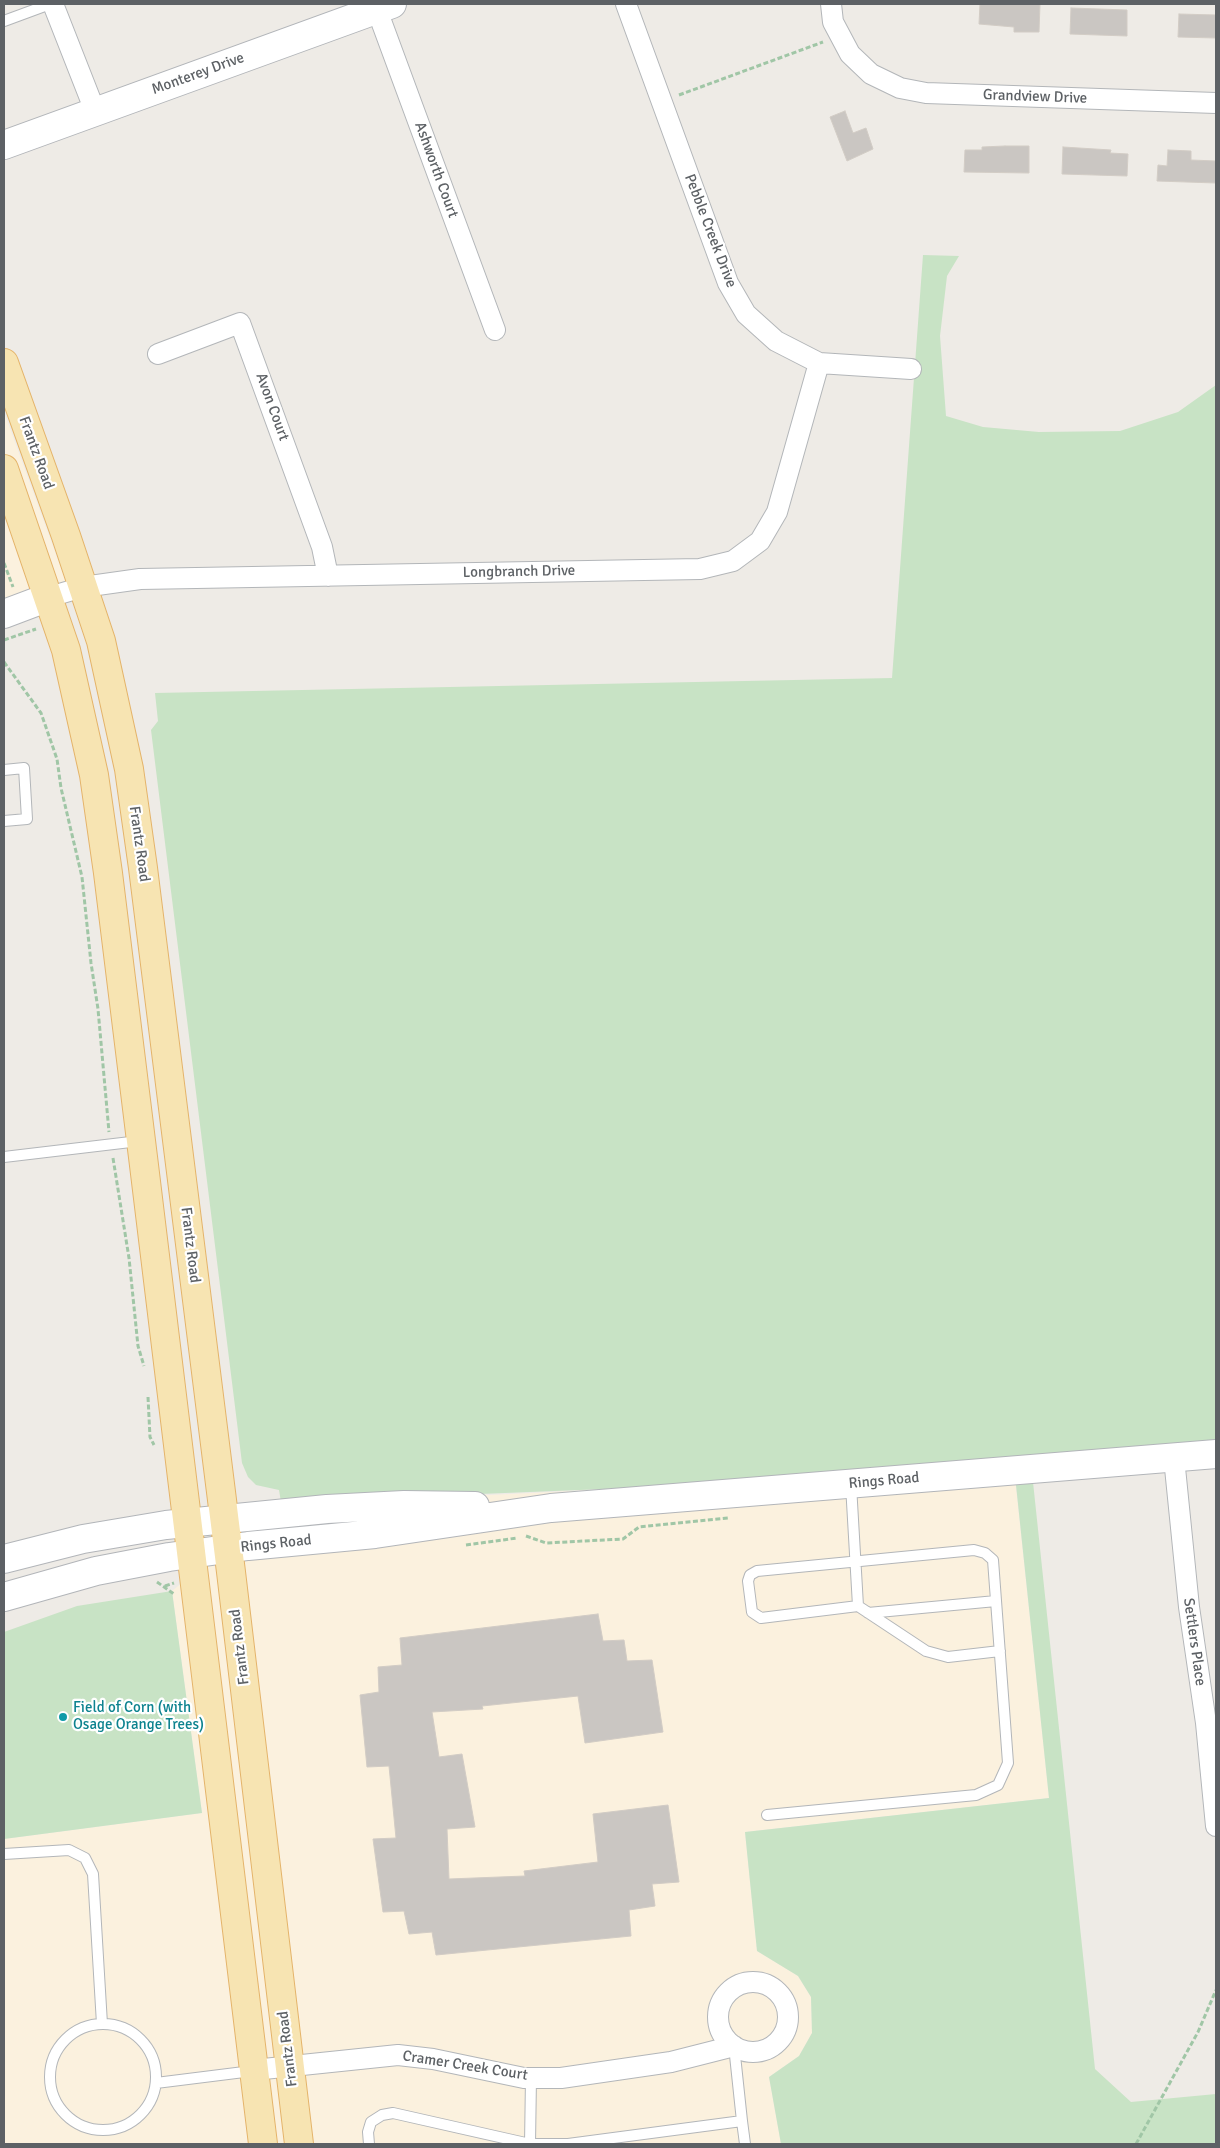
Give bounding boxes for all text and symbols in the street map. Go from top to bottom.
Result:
street label: Monterey Drive [149,49,247,99]
street label: Grandview Drive [982,86,1088,108]
street label: Ashworth Court [410,120,462,220]
street label: Pebble Creek Drive [680,172,740,290]
street label: Avon Court [251,371,293,443]
street label: Frantz Road [15,414,57,492]
street label: Longbranch Drive [463,562,575,582]
street label: Frantz Road [125,805,153,883]
street label: Frantz Road [176,1206,204,1284]
street label: Rings Road [848,1469,920,1493]
street label: Rings Road [240,1531,312,1557]
street label: Settlers Place [1179,1597,1209,1687]
street label: Frantz Road [226,1608,254,1686]
place label: Field of Corn (with Osage Orange Trees) [73,1699,204,1734]
marker: Field of Corn (with Osage Orange Trees) [57,1711,69,1723]
street label: Frantz Road [274,2010,302,2088]
street label: Cramer Creek Court [401,2047,529,2085]

